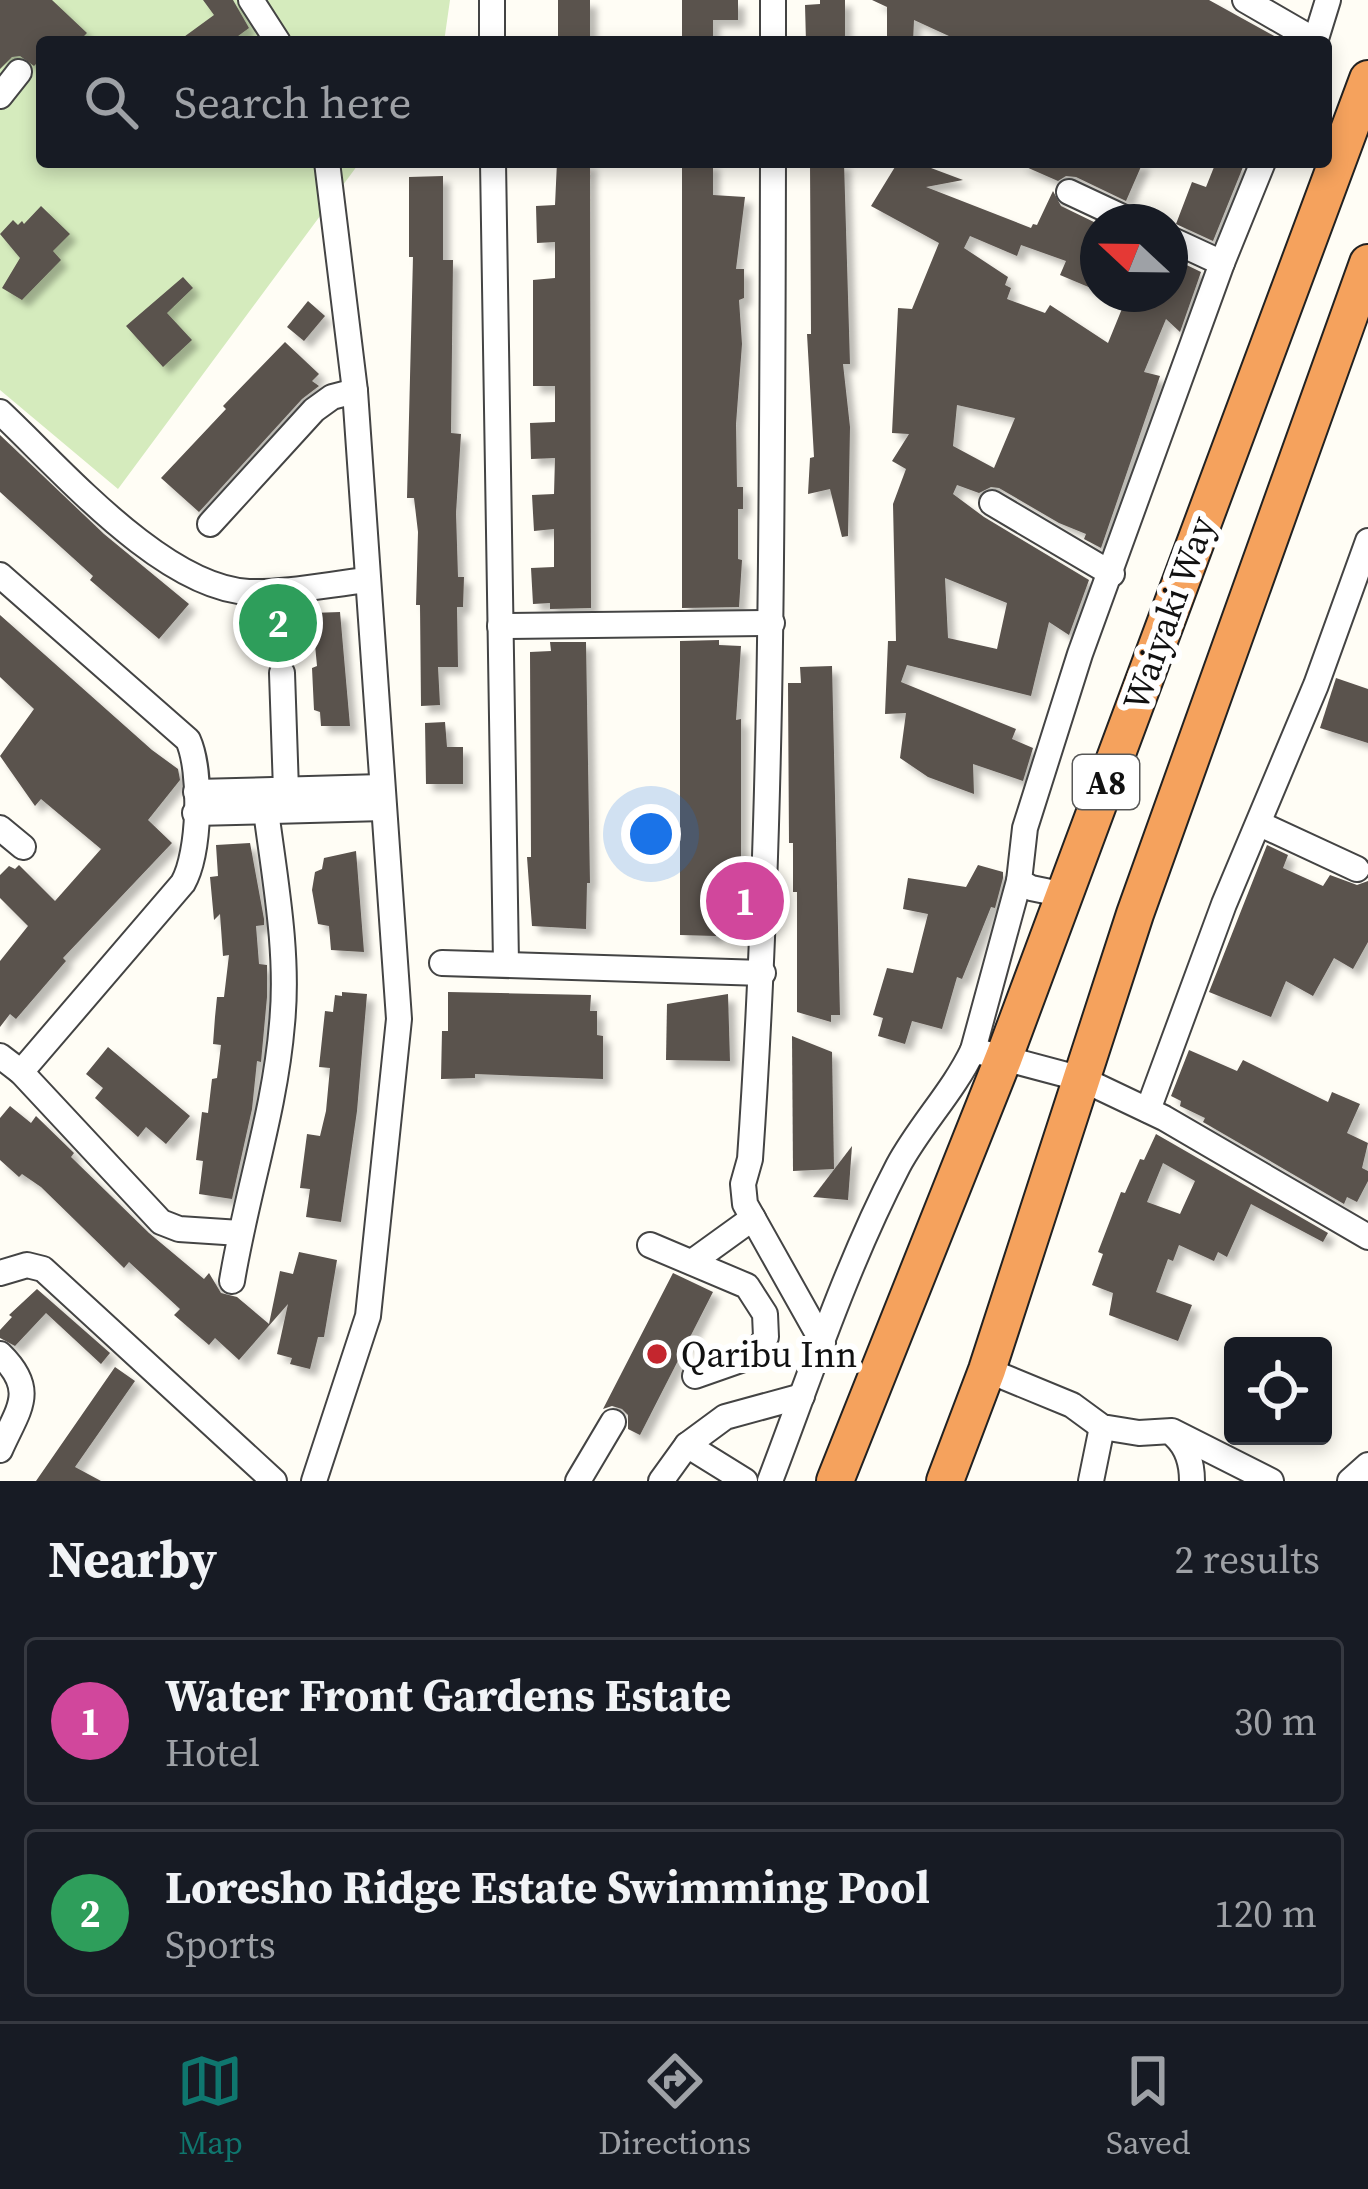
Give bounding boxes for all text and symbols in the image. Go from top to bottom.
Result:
search box [36,36,1332,168]
icon: search [78,69,144,135]
text: Search here [174,71,411,133]
north arrow [1080,204,1188,312]
street label: Waiyaki Way [1111,509,1226,717]
pin: 2 [239,578,317,668]
road number: A8 [1073,755,1139,809]
your location [621,804,681,864]
pin: 1 [706,856,784,946]
place label: Qaribu Inn [681,1330,857,1379]
map controls [1224,1337,1332,1445]
button: locate [1224,1337,1332,1445]
marker: Qaribu Inn [644,1341,670,1367]
text: Nearby [48,1524,217,1594]
text: 2 results [1175,1533,1320,1586]
text: Water Front Gardens Estate [165,1664,731,1726]
text: 1 [79,1695,101,1748]
text: 30 m [1234,1695,1317,1748]
text: Hotel [165,1726,260,1779]
text: Loresho Ridge Estate Swimming Pool [165,1856,930,1918]
text: 2 [79,1887,101,1940]
text: 120 m [1214,1887,1317,1940]
text: Sports [165,1918,276,1971]
tab: Map [177,2048,243,2165]
tab: Directions [598,2048,751,2165]
tab: Saved [1106,2048,1191,2165]

